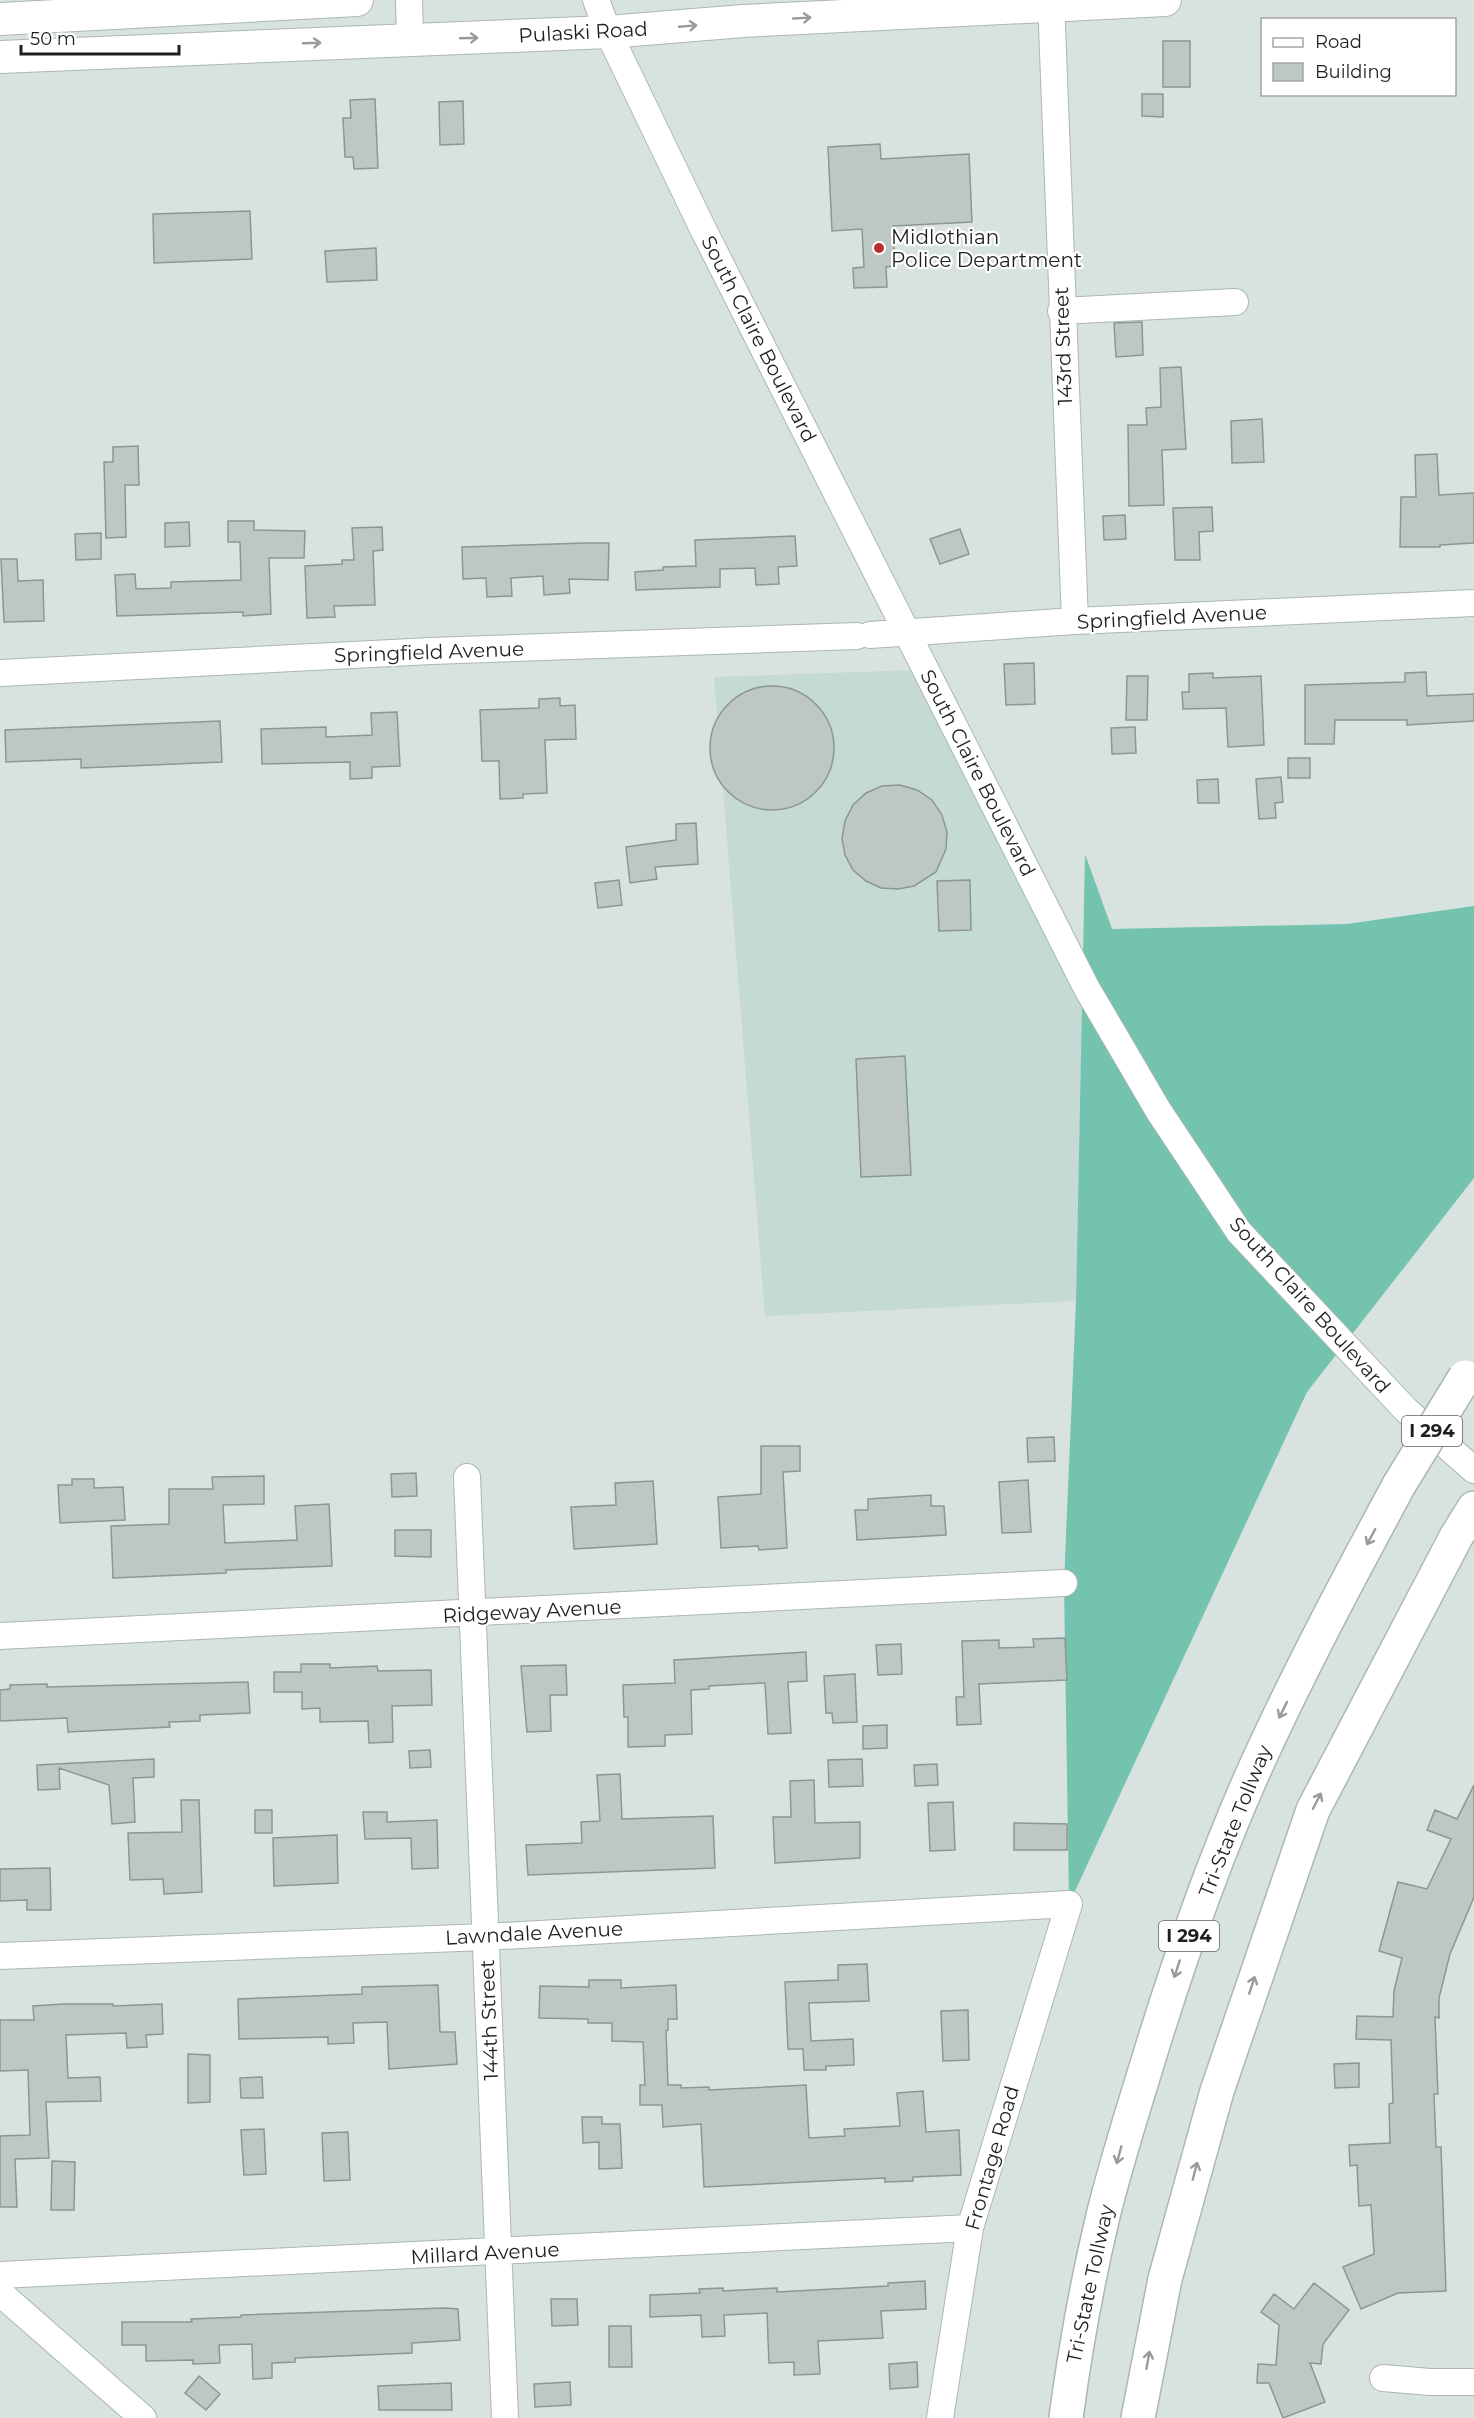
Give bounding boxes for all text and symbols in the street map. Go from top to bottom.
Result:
one-way arrow [791,12,811,23]
street label: Pulaski Road [518,17,648,47]
scale bar [21,18,178,56]
legend [1261,18,1456,96]
one-way arrow [677,20,697,31]
text: 50 m [30,28,76,50]
text: Road [1315,31,1362,53]
one-way arrow [458,32,478,43]
one-way arrow [301,38,321,49]
text: Building [1315,61,1392,83]
place label: Midlothian Police Department [891,225,1082,272]
street label: South Claire Boulevard [696,232,822,446]
marker: Midlothian Police Department [872,241,886,255]
street label: 143rd Street [1049,286,1077,406]
street label: Springfield Avenue [1076,600,1268,634]
street label: Springfield Avenue [334,637,524,667]
street label: South Claire Boulevard [915,666,1041,880]
street label: South Claire Boulevard [1225,1212,1395,1398]
road number: I 294 [1402,1416,1462,1446]
one-way arrow [1365,1528,1377,1545]
street label: Ridgeway Avenue [442,1594,622,1628]
one-way arrow [1276,1701,1288,1719]
street label: Tri-State Tollway [1194,1741,1276,1900]
one-way arrow [1312,1793,1324,1811]
street label: Lawndale Avenue [444,1916,624,1950]
road number: I 294 [1159,1921,1219,1951]
street label: 144th Street [475,1959,503,2081]
one-way arrow [1171,1959,1182,1977]
one-way arrow [1247,1976,1258,1995]
street label: Frontage Road [960,2083,1024,2233]
one-way arrow [1113,2145,1125,2164]
one-way arrow [1189,2162,1201,2181]
street label: Tri-State Tollway [1061,2202,1119,2366]
street label: Millard Avenue [410,2237,560,2269]
one-way arrow [1143,2351,1154,2371]

